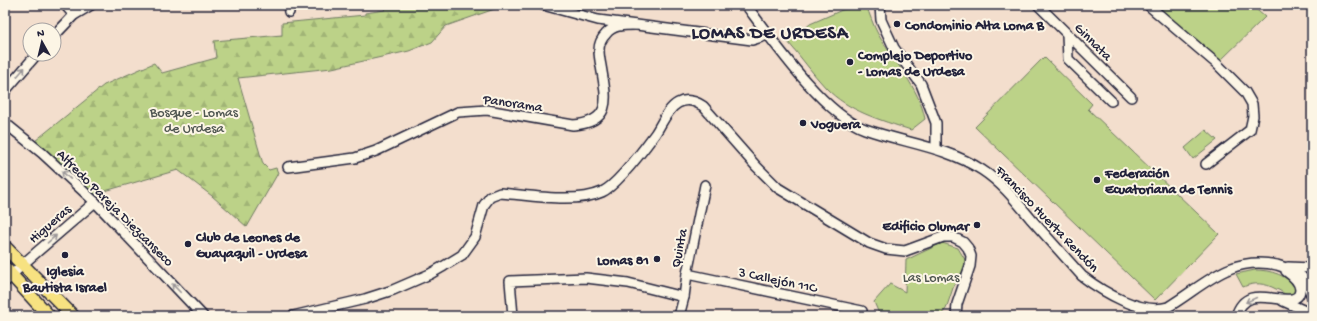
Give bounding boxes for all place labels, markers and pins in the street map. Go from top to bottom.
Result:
place label: Condominio Alta Loma B [904,18,1045,35]
marker: Condominio Alta Loma B [892,19,902,29]
place label: Complejo Deportivo - Lomas de Urdesa [857,48,973,81]
marker: Complejo Deportivo - Lomas de Urdesa [845,57,855,67]
place label: Voguera [810,117,862,134]
marker: Voguera [798,118,808,128]
place label: Federación Ecuatoriana de Tennis [1104,166,1233,199]
marker: Federación Ecuatoriana de Tennis [1092,175,1102,185]
place label: Edificio Olumar [883,219,971,236]
marker: Edificio Olumar [972,220,982,230]
place label: Club de Leones de Guayaquil - Urdesa [195,230,309,263]
marker: Club de Leones de Guayaquil - Urdesa [183,239,193,249]
marker: Iglesia Bautista Israel [60,250,70,260]
place label: Lomas 81 [597,253,649,270]
marker: Lomas 81 [652,254,662,264]
place label: Iglesia Bautista Israel [22,264,107,297]

